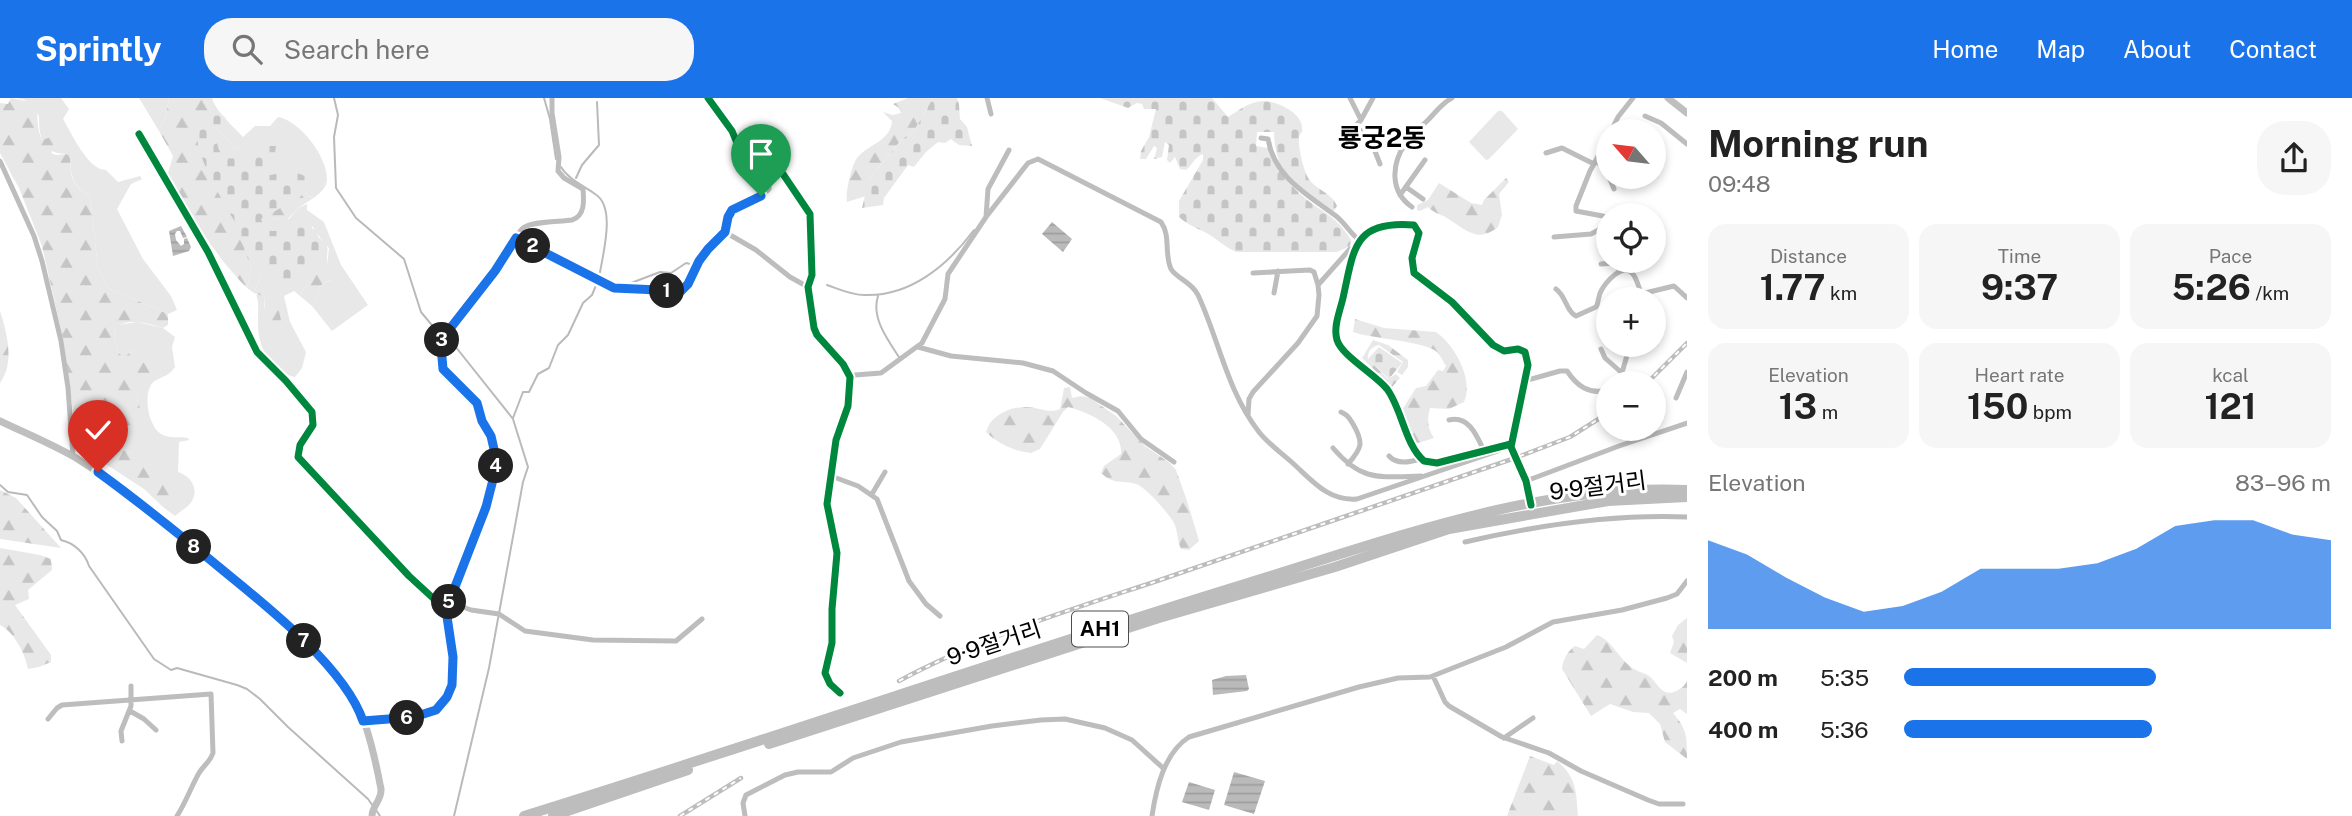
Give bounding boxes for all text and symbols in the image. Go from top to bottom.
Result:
search box [204,18,694,81]
text: Sprintly [35,30,162,68]
icon: search [228,30,266,68]
text: Search here [284,34,430,65]
text: Home [1932,35,1998,63]
text: Map [2036,35,2085,63]
text: About [2123,35,2191,63]
text: Contact [2229,35,2317,63]
north arrow [1596,119,1666,189]
map controls [1596,119,1666,441]
text: Morning run [1708,121,1929,166]
button: share [2257,121,2331,195]
district label: 룡궁2동 [1338,122,1426,153]
pin [731,124,791,196]
icon: arrive [742,135,780,173]
text: 09:48 [1708,170,1771,197]
button: locate [1596,203,1666,273]
pin: 2 [516,228,550,264]
text: 2 [526,234,539,256]
text: Distance [1770,245,1847,267]
text: Time [1998,245,2041,267]
text: Pace [2209,245,2252,267]
text: 1.77 [1760,267,1825,308]
text: 9:37 [1981,267,2058,308]
text: 5:26 [2172,267,2251,308]
pin: 1 [650,274,684,308]
text: 1 [662,279,671,301]
text: km [1825,282,1857,304]
text: /km [2251,282,2289,304]
button: + [1596,287,1666,357]
pin: 3 [424,322,460,358]
text: 3 [435,328,448,350]
text: Elevation [1768,364,1849,386]
text: Heart rate [1975,364,2064,386]
text: kcal [2212,364,2249,386]
button: − [1596,371,1666,441]
text: 13 [1779,386,1817,427]
text: 150 [1967,386,2028,427]
text: 121 [2204,386,2257,427]
pin [68,400,128,472]
text: m [1817,401,1838,423]
text: bpm [2028,401,2072,423]
icon: check [79,411,117,449]
pin: 4 [478,448,514,484]
text: 4 [489,454,502,476]
street label: 9·9절거리 [1548,466,1648,505]
text: Elevation [1708,469,1806,496]
text: 83–96 m [2235,469,2331,496]
pin: 8 [176,530,212,564]
text: 8 [187,535,200,557]
pin: 5 [432,584,466,620]
text: 5 [442,590,455,612]
road number: AH1 [1072,612,1128,646]
street label: 9·9절거리 [943,615,1044,670]
pin: 7 [286,624,322,658]
text: 7 [298,629,309,651]
text: 200 m [1708,664,1778,691]
text: 5:35 [1820,664,1869,691]
pin: 6 [390,700,424,736]
text: 6 [400,706,413,728]
text: 400 m [1708,716,1778,743]
text: 5:36 [1820,716,1869,743]

